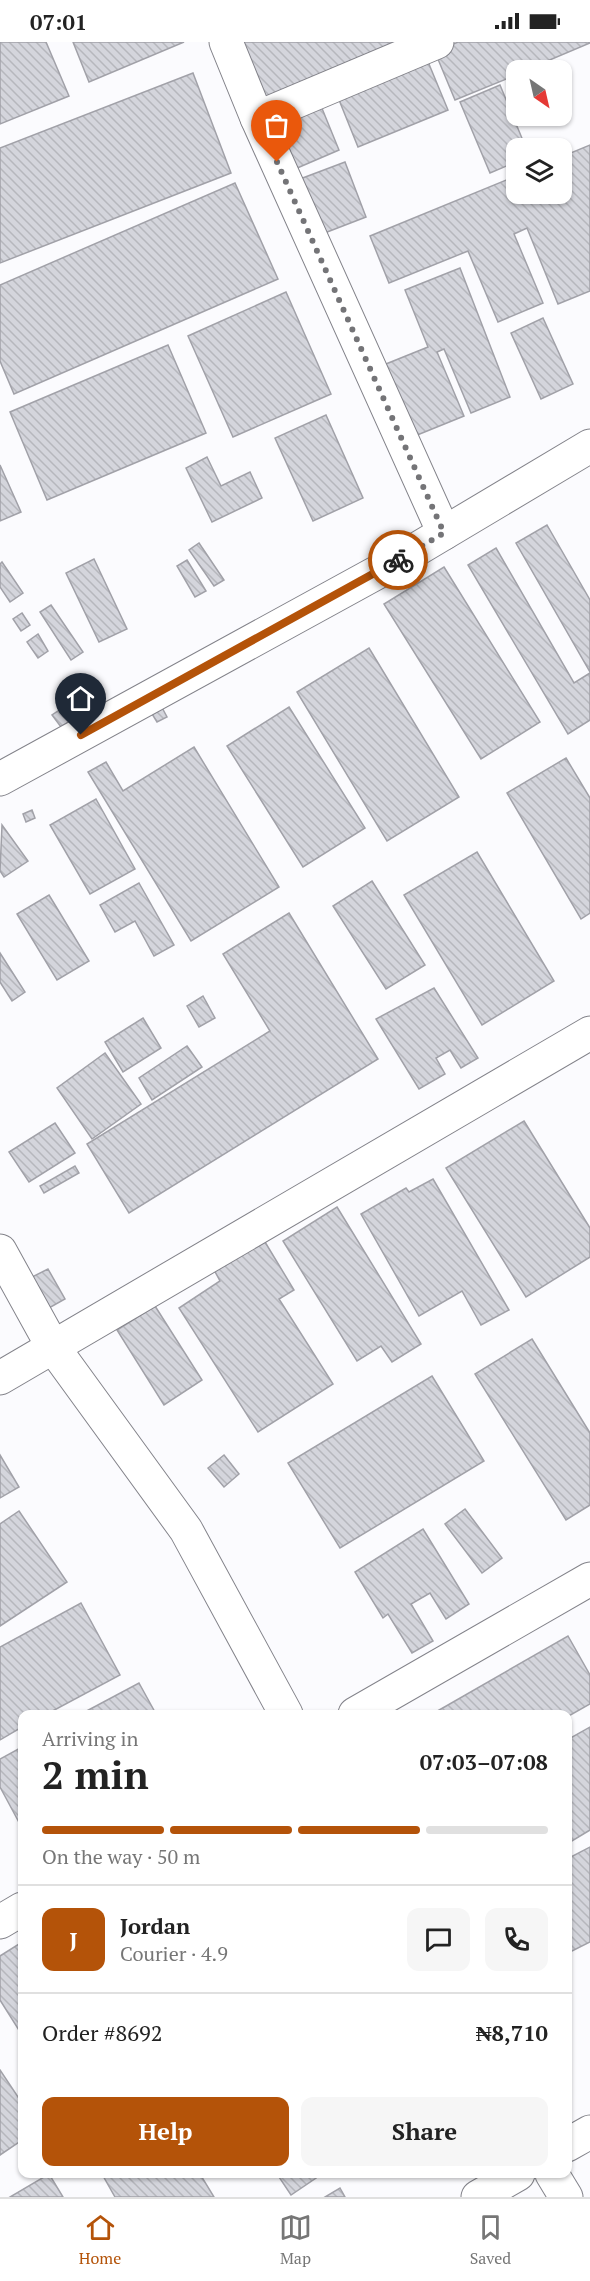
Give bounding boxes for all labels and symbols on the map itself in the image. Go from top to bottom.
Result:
north arrow [506,60,572,126]
pin [251,100,302,162]
courier [368,530,428,590]
pin [55,673,106,735]

